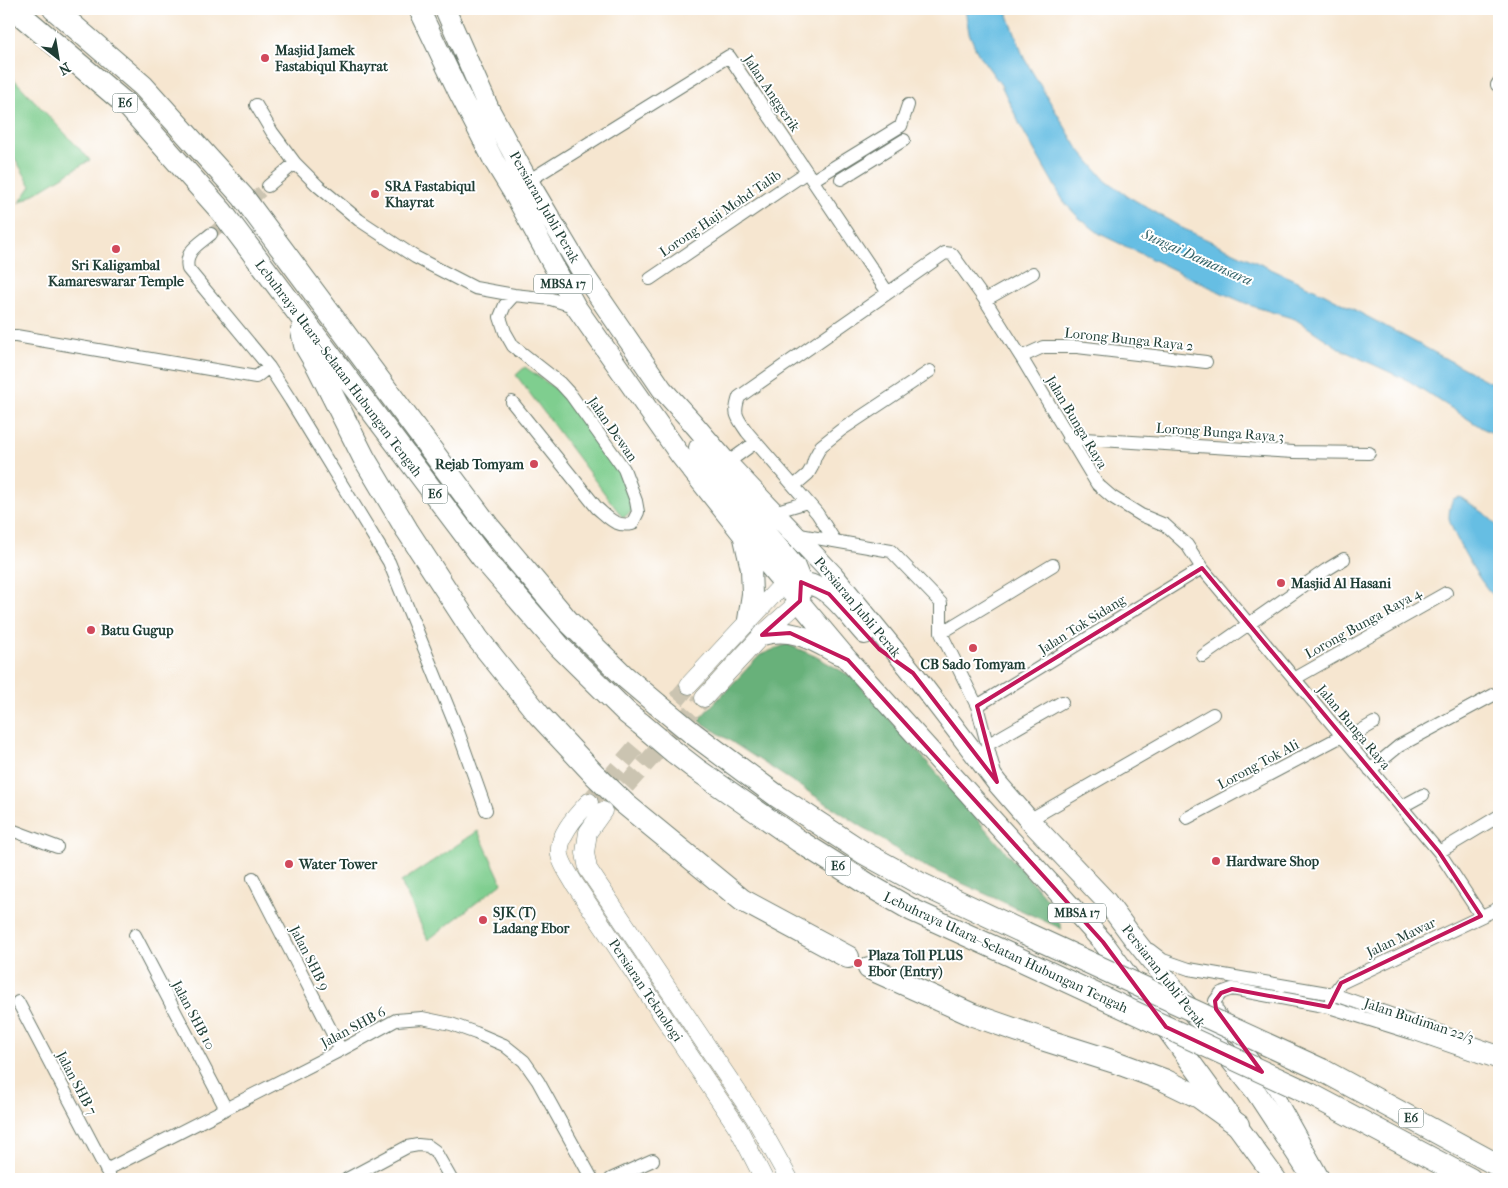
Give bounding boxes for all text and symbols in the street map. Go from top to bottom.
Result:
north arrow [32,32,82,82]
place label: Masjid Jamek Fastabiqul Khayrat [274,42,389,75]
street label: Jalan Anggerik [739,51,804,136]
marker: Masjid Jamek Fastabiqul Khayrat [259,52,271,64]
text: N [55,59,73,79]
road number: E6 [112,94,138,112]
street label: Persiaran Jubli Perak [506,148,584,267]
street label: Lorong Haji Mohd Talib [656,166,784,261]
place label: SRA Fastabiqul Khayrat [385,178,475,211]
marker: SRA Fastabiqul Khayrat [369,188,381,200]
water label: Sungai Damansara [1138,224,1255,289]
marker: Sri Kaligambal Kamareswarar Temple [110,243,122,255]
street label: Lebuhraya Utara–Selatan Hubungan Tengah [251,256,426,480]
place label: Sri Kaligambal Kamareswarar Temple [48,257,184,290]
road number: MBSA 17 [534,274,592,294]
street label: Lorong Bunga Raya 2 [1064,324,1194,355]
street label: Jalan Bunga Raya [1042,372,1111,472]
street label: Jalan Dewan [583,393,641,465]
street label: Lorong Bunga Raya 3 [1155,420,1285,445]
place label: Rejab Tomyam [435,456,524,473]
marker: Rejab Tomyam [528,458,540,470]
road number: E6 [422,484,448,504]
street label: Persiaran Jubli Perak [811,554,905,662]
place label: Masjid Al Hasani [1290,575,1392,592]
marker: Masjid Al Hasani [1275,577,1287,589]
street label: Lorong Bunga Raya 4 [1302,584,1425,663]
street label: Jalan Tok Sidang [1035,591,1129,658]
place label: Batu Gugup [101,622,174,639]
marker: Batu Gugup [85,624,97,636]
marker: CB Sado Tomyam [967,642,979,654]
place label: CB Sado Tomyam [921,656,1026,673]
street label: Jalan Bunga Raya [1313,681,1394,774]
street label: Lorong Tok Ali [1215,736,1302,793]
place label: Hardware Shop [1226,853,1320,870]
marker: Hardware Shop [1210,855,1222,867]
place label: Water Tower [298,856,378,873]
road number: E6 [826,856,850,876]
marker: Water Tower [283,858,295,870]
street label: Lebuhraya Utara–Selatan Hubungan Tengah [881,888,1131,1017]
place label: SJK (T) Ladang Ebor [493,904,571,937]
road number: MBSA 17 [1048,904,1106,922]
marker: SJK (T) Ladang Ebor [477,914,489,926]
street label: Jalan Mawar [1363,914,1439,961]
street label: Persiaran Jubli Perak [1118,921,1210,1032]
street label: Jalan SHB 9 [285,922,333,994]
street label: Persiaran Teknologi [605,936,686,1045]
place label: Plaza Toll PLUS Ebor (Entry) [868,947,963,980]
marker: Plaza Toll PLUS Ebor (Entry) [852,957,864,969]
street label: Jalan SHB 10 [168,977,219,1053]
street label: Jalan Budiman 22/3 [1361,994,1476,1046]
street label: Jalan SHB 6 [317,1003,389,1052]
street label: Jalan SHB 7 [52,1047,101,1118]
road number: E6 [1398,1108,1424,1128]

